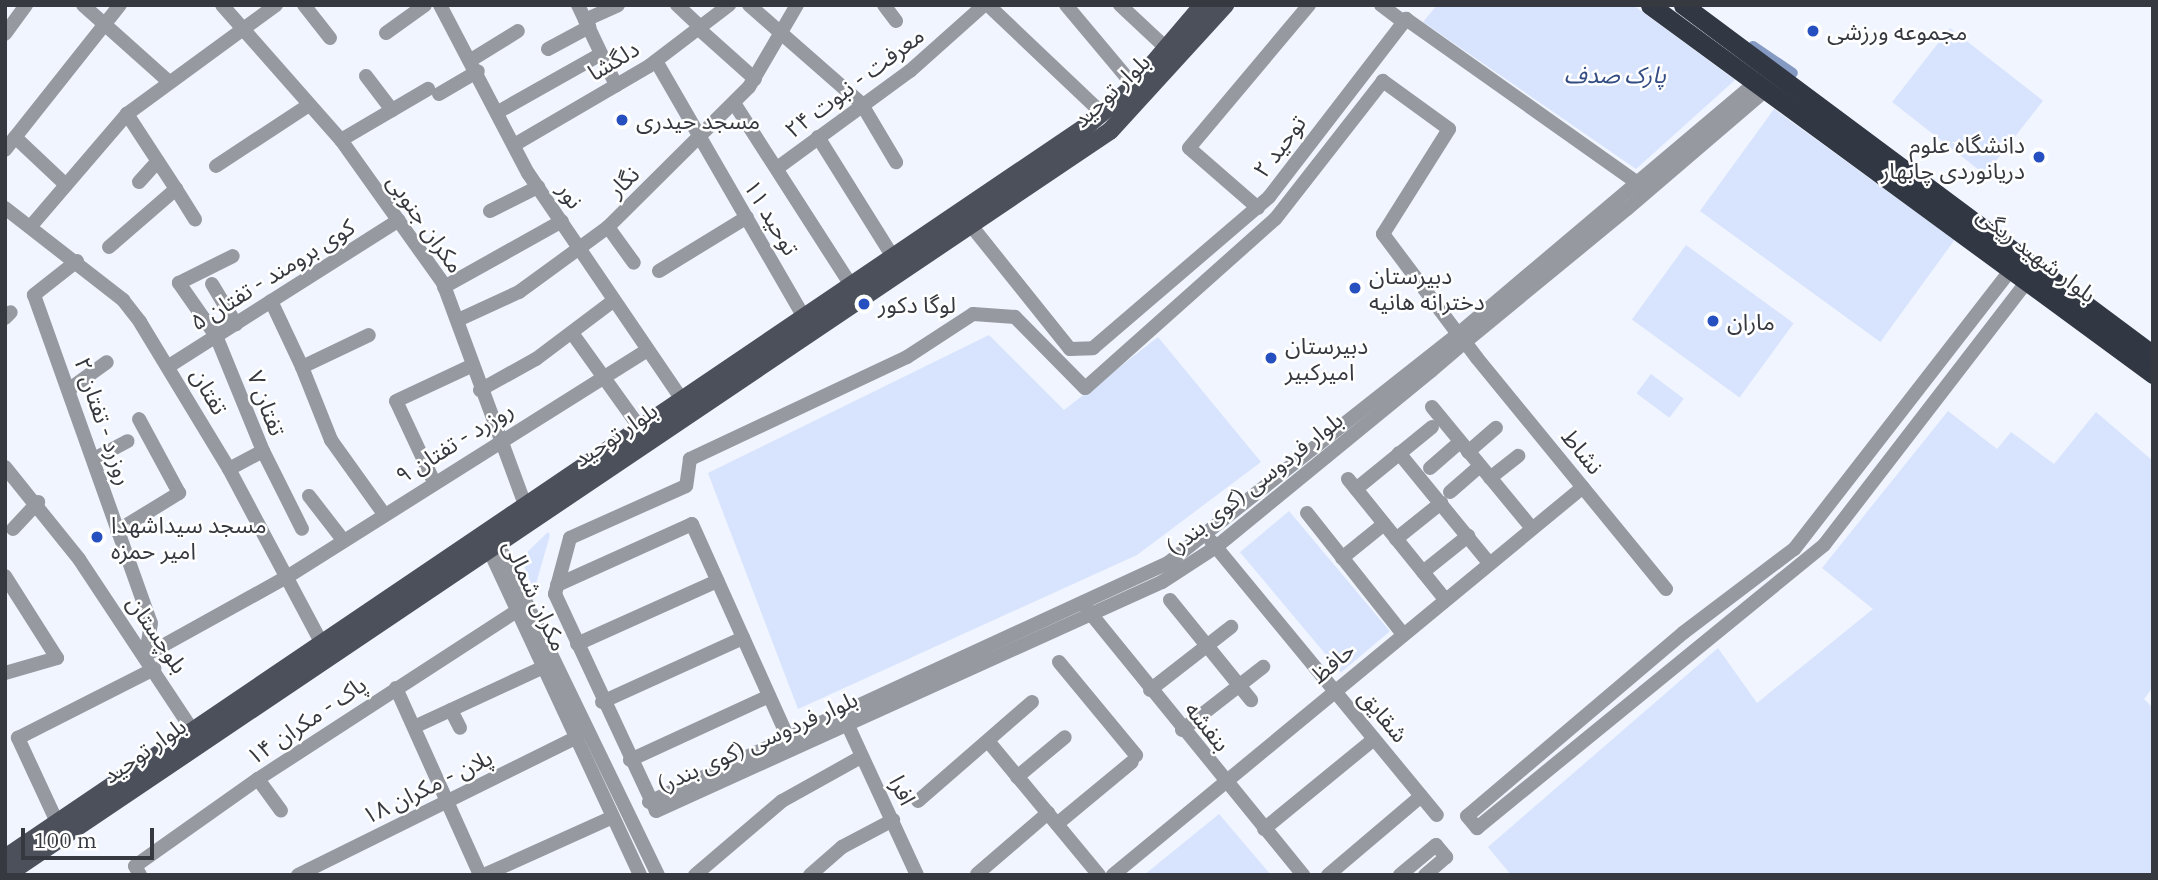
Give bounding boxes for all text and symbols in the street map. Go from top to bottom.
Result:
place label: مجموعه ورزشی [1827,17,1967,45]
street label: معرفت - نبوت ۲۴ [779,21,929,143]
marker: مجموعه ورزشی [1805,23,1821,39]
street label: دلگشا [582,34,644,86]
street label: بلوار توحید [1067,47,1155,133]
park label: پارک صدف [1564,60,1666,88]
place label: مسجد حیدری [636,106,760,134]
street label: توحید ۲ [1247,110,1311,182]
marker: مسجد حیدری [614,112,630,128]
place label: دانشگاه علوم دریانوردی چابهار [1881,130,2025,184]
marker: دانشگاه علوم دریانوردی چابهار [2031,149,2047,165]
street label: نگار [602,160,644,202]
street label: مکران جنوبی [382,168,470,278]
street label: توحید ۱۱ [739,174,805,260]
street label: نور [552,177,590,213]
street label: بلوار شهید ریگی [1972,200,2102,308]
street label: کوی برومند - تفتان ۵ [185,212,359,336]
place label: دبیرستان دخترانه هانیه [1369,261,1485,315]
marker: دبیرستان دخترانه هانیه [1347,280,1363,296]
place label: لوگا دکور [878,290,956,318]
marker: لوگا دکور [856,296,872,312]
place label: ماران [1727,307,1775,335]
marker: ماران [1705,313,1721,329]
place label: دبیرستان امیرکبیر [1285,331,1368,385]
marker: دبیرستان امیرکبیر [1263,350,1279,366]
street label: روزرد - تفتان ۲ [69,353,139,489]
street label: تفتان [186,363,234,419]
street label: تفتان ۷ [242,366,292,440]
street label: روزرد - تفتان ۹ [390,395,518,489]
street label: بلوار توحید [568,396,662,472]
street label: بلوار فردوسی (کوی بندر) [1160,405,1348,561]
street label: نشاط [1556,423,1610,479]
place label: مسجد سیداشهدا امیر حمزه [111,510,267,564]
marker: مسجد سیداشهدا امیر حمزه [89,529,105,545]
street label: مکران شمالی [498,535,574,655]
street label: بلوچستان [122,590,194,678]
street label: حافظ [1304,635,1360,689]
street label: پاک - مکران ۱۴ [241,670,371,770]
street label: شقایق [1354,683,1414,747]
street label: بلوار فردوسی (کوی بندر) [653,684,861,798]
street label: بنفشه [1180,695,1236,757]
street label: بلوار توحید [97,711,191,789]
street label: پلان - مکران ۱۸ [357,743,497,829]
street label: افرا [884,770,922,810]
scale bar [24,814,158,858]
text: 100 m [34,826,97,854]

